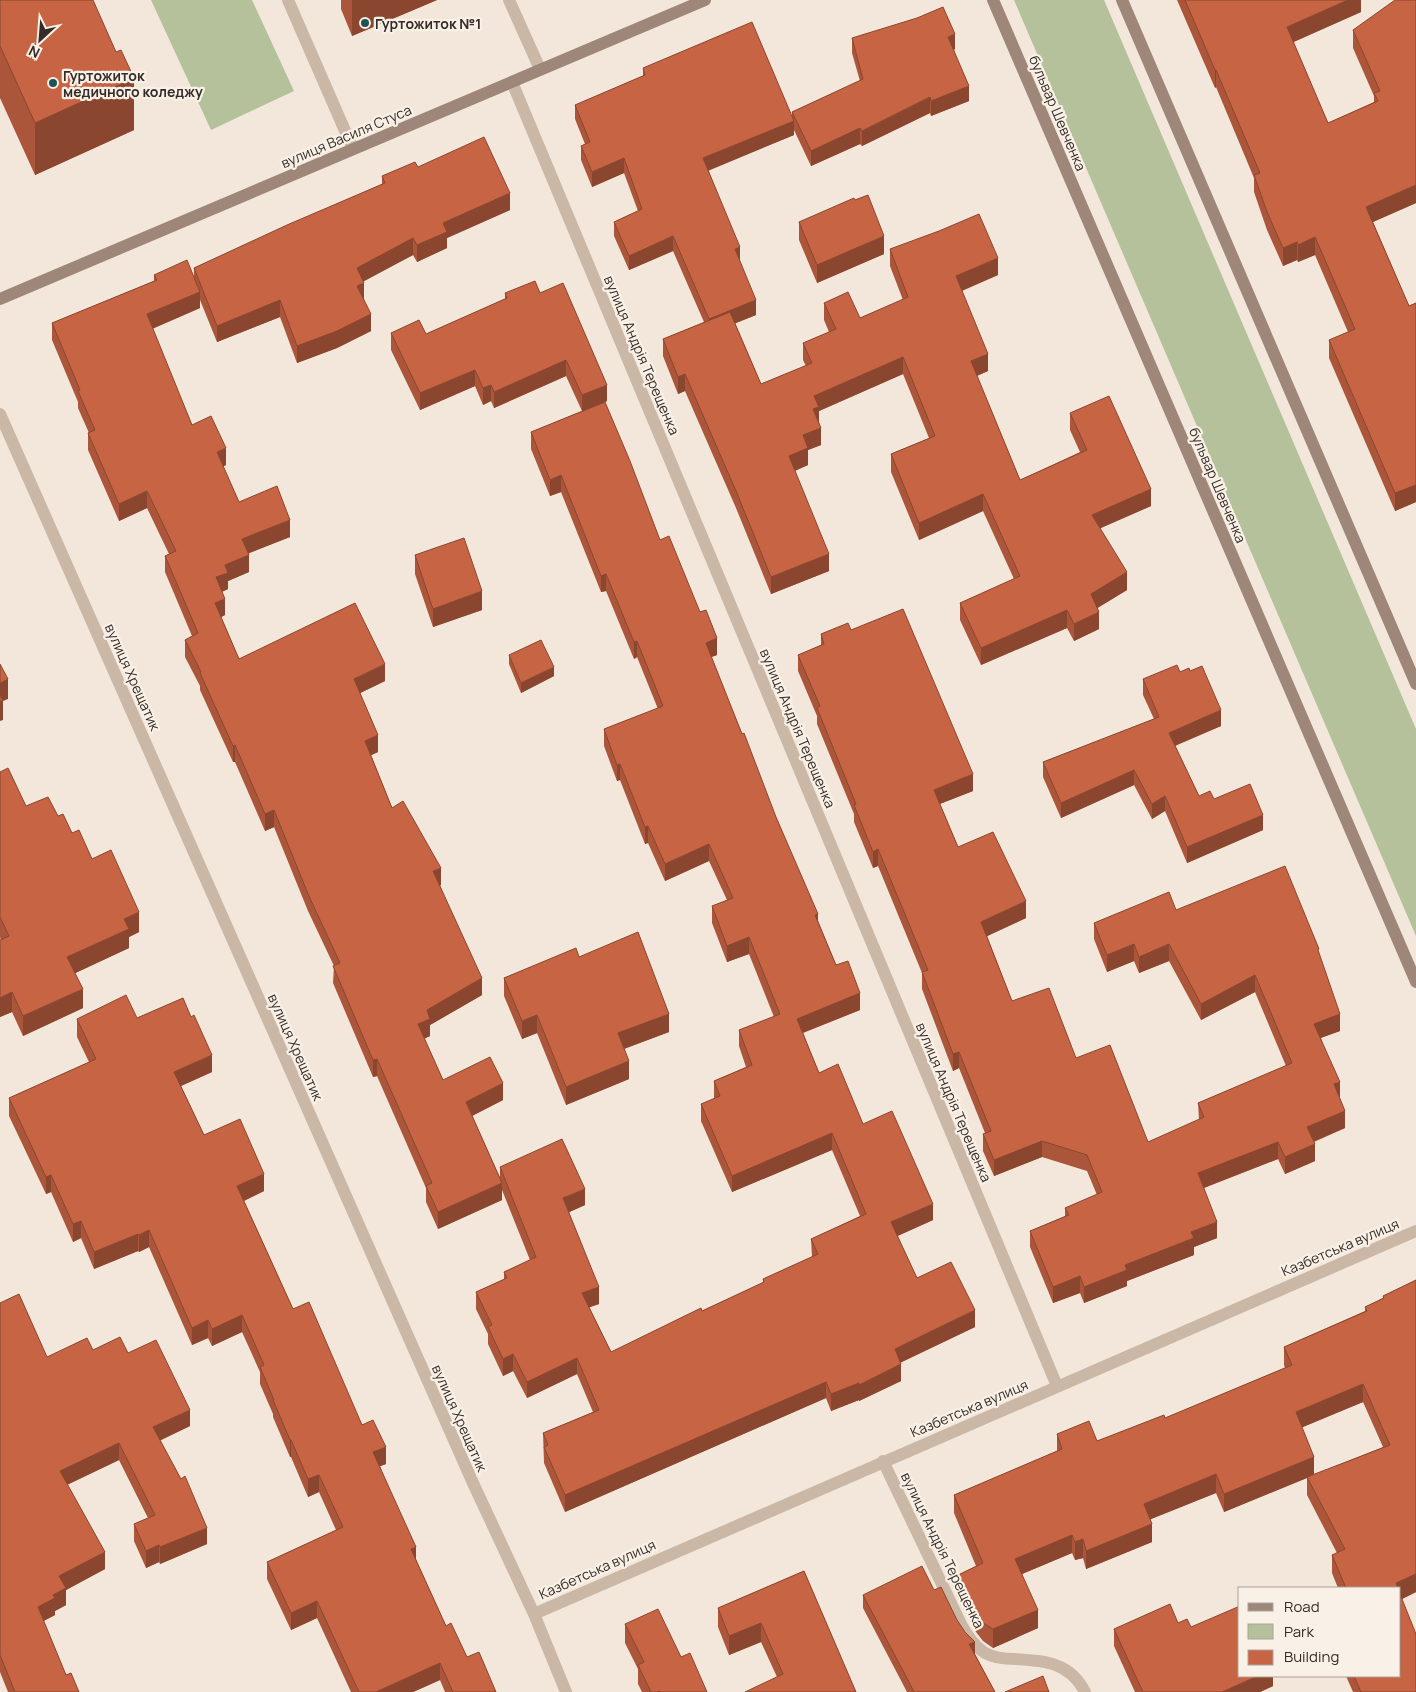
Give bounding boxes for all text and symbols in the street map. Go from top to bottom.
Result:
place label: Гуртожиток №1 [375,14,481,33]
north arrow [15,15,65,65]
marker: Гуртожиток №1 [359,17,371,29]
text: N [25,41,43,63]
street label: бульвар Шевченка [1025,52,1091,174]
place label: Гуртожиток медичного коледжу [63,66,203,101]
marker: Гуртожиток медичного коледжу [47,77,59,89]
street label: вулиця Василя Стуса [278,100,414,172]
street label: вулиця Андрія Терещенка [600,272,684,438]
street label: бульвар Шевченка [1185,424,1251,546]
street label: вулиця Хрещатик [101,620,166,734]
street label: вулиця Андрія Терещенка [756,645,840,811]
street label: вулиця Хрещатик [264,990,329,1104]
street label: вулиця Андрія Терещенка [912,1019,996,1185]
street label: Казбетська вулиця [1278,1214,1402,1280]
street label: вулиця Хрещатик [428,1361,493,1475]
street label: Казбетська вулиця [907,1375,1031,1441]
street label: вулиця Андрія Терещенка [897,1469,989,1631]
street label: Казбетська вулиця [536,1535,658,1603]
legend [1238,1587,1401,1677]
text: Road [1284,1596,1320,1617]
text: Park [1284,1621,1314,1642]
text: Building [1284,1646,1339,1667]

